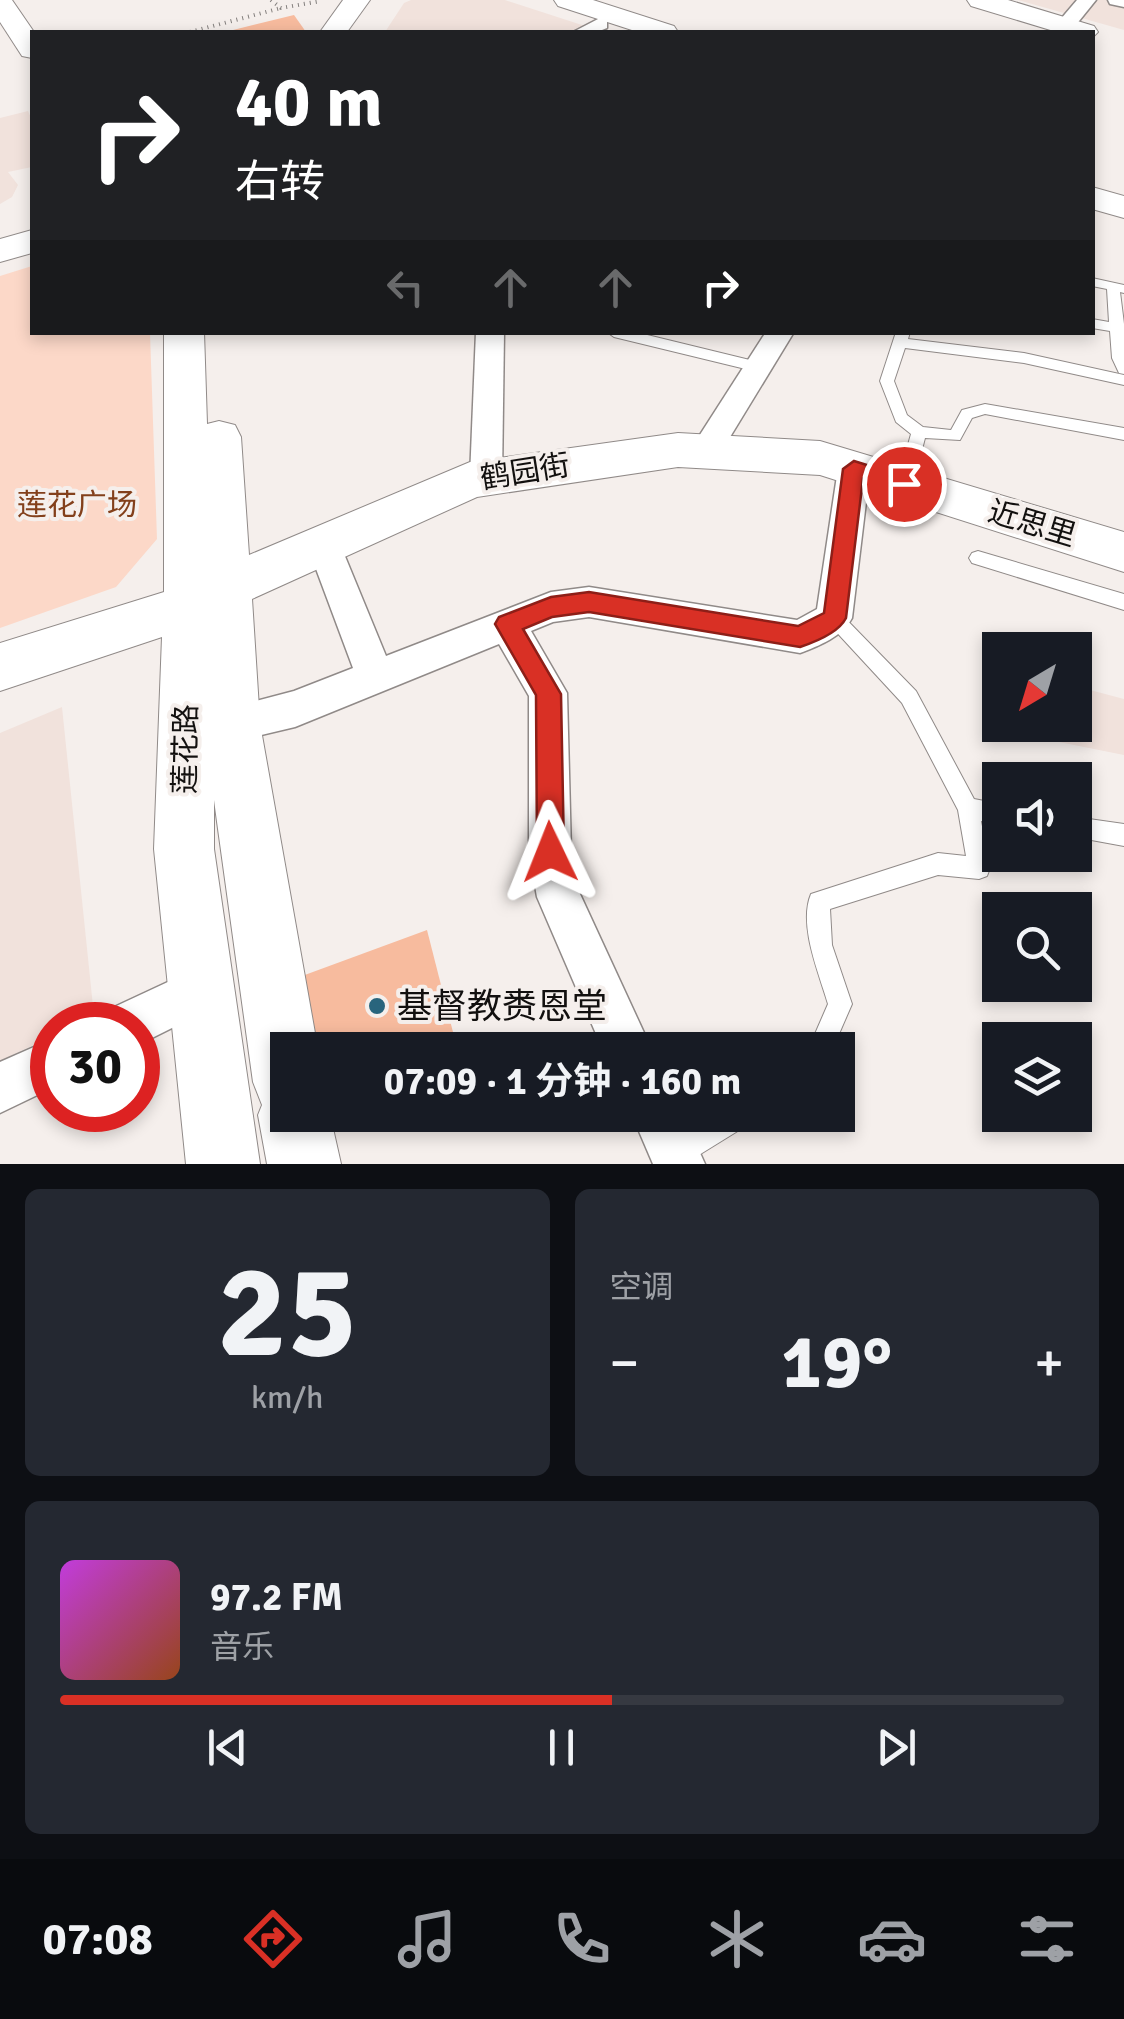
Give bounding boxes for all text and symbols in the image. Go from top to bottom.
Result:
text: 40 m [235,59,383,145]
icon: right [70,70,200,200]
text: 右转 [235,155,325,210]
icon: left [378,260,433,315]
icon: ahead [483,260,538,315]
icon: ahead [588,260,643,315]
icon: right [693,260,748,315]
pin [862,442,947,527]
street label: 鹤园街 [478,447,572,497]
icon: arrive [877,457,932,512]
park label: 莲花广场 [17,487,137,524]
street label: 近思里 [984,493,1080,555]
north arrow [982,632,1092,742]
map controls [982,632,1092,1132]
street label: 莲花路 [167,704,205,794]
button: sound [982,762,1092,872]
position arrow [498,800,602,904]
button: search [982,892,1092,1002]
place label: 基督教赉恩堂 [397,985,607,1028]
marker: 基督教赉恩堂 [366,995,388,1017]
speed limit sign: 30 [30,1002,160,1132]
button: layers [982,1022,1092,1132]
text: 07:09 · 1 分钟 · 160 m [384,1058,741,1105]
text: 25 [217,1233,357,1393]
text: 空调 [610,1268,674,1307]
text: 19° [781,1316,892,1409]
text: − [610,1329,639,1397]
text: + [1034,1329,1064,1397]
text: km/h [251,1378,323,1417]
text: 97.2 FM [210,1574,343,1621]
text: 音乐 [210,1628,274,1667]
icon: previous [200,1720,255,1775]
icon: pause [534,1720,589,1775]
icon: next [869,1720,924,1775]
icon: directions [238,1904,308,1974]
icon: music [392,1904,462,1974]
icon: phone [547,1904,617,1974]
icon: climate [702,1904,772,1974]
icon: car [857,1904,927,1974]
icon: filters [1012,1904,1082,1974]
text: 07:08 [42,1912,153,1967]

